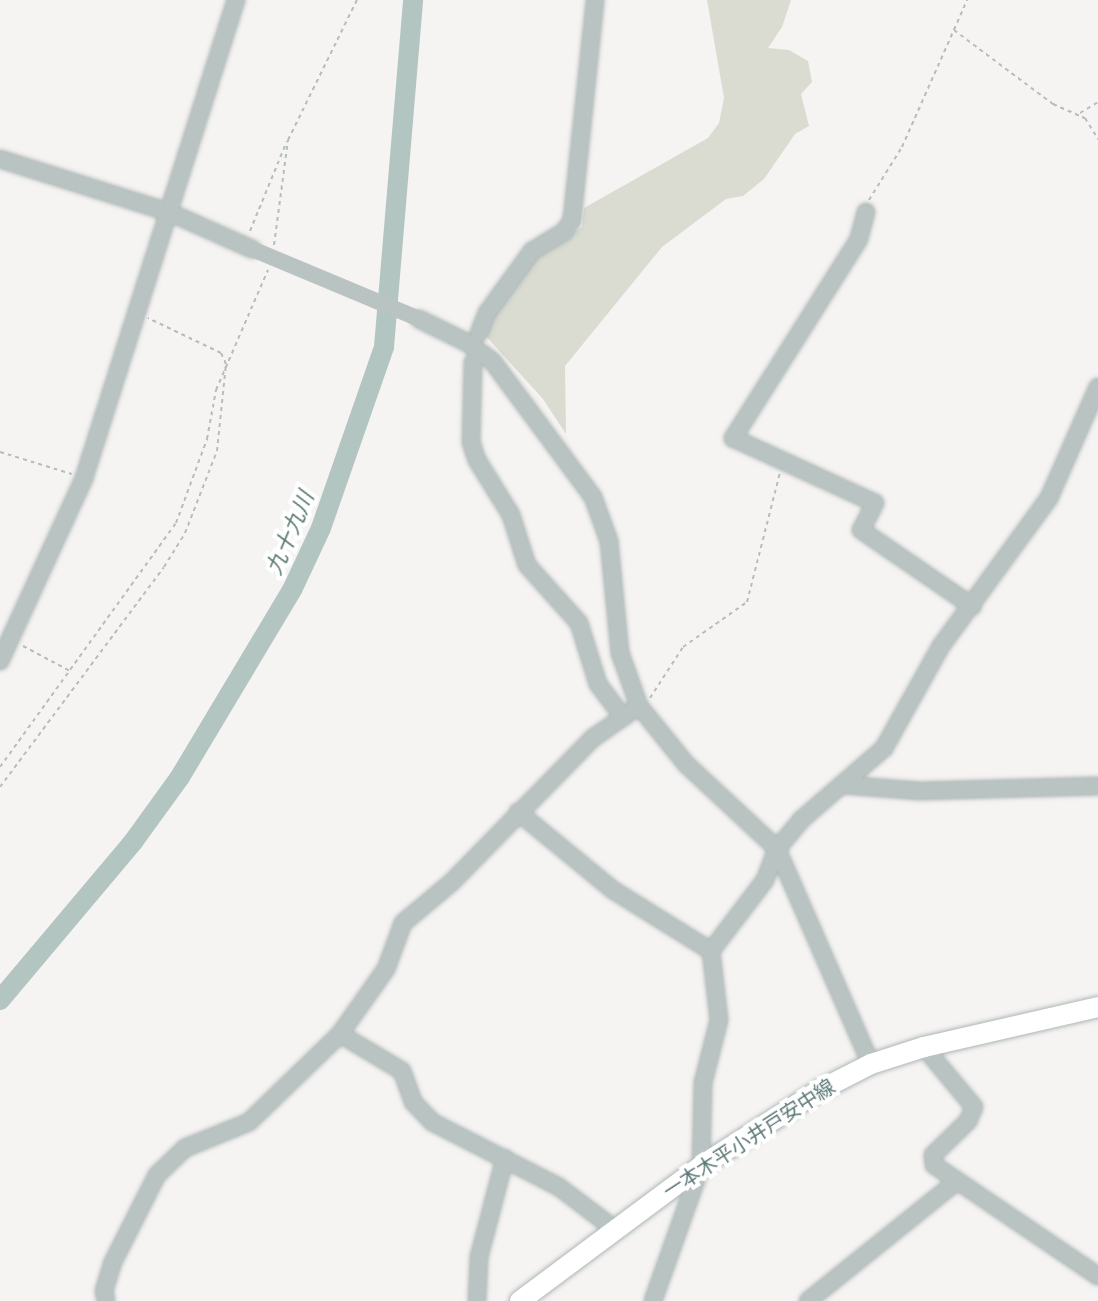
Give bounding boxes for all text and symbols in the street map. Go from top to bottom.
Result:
water label: 九十九川 [261,487,319,579]
street label: 一本木平小井戸安中線 [659,1074,839,1204]

